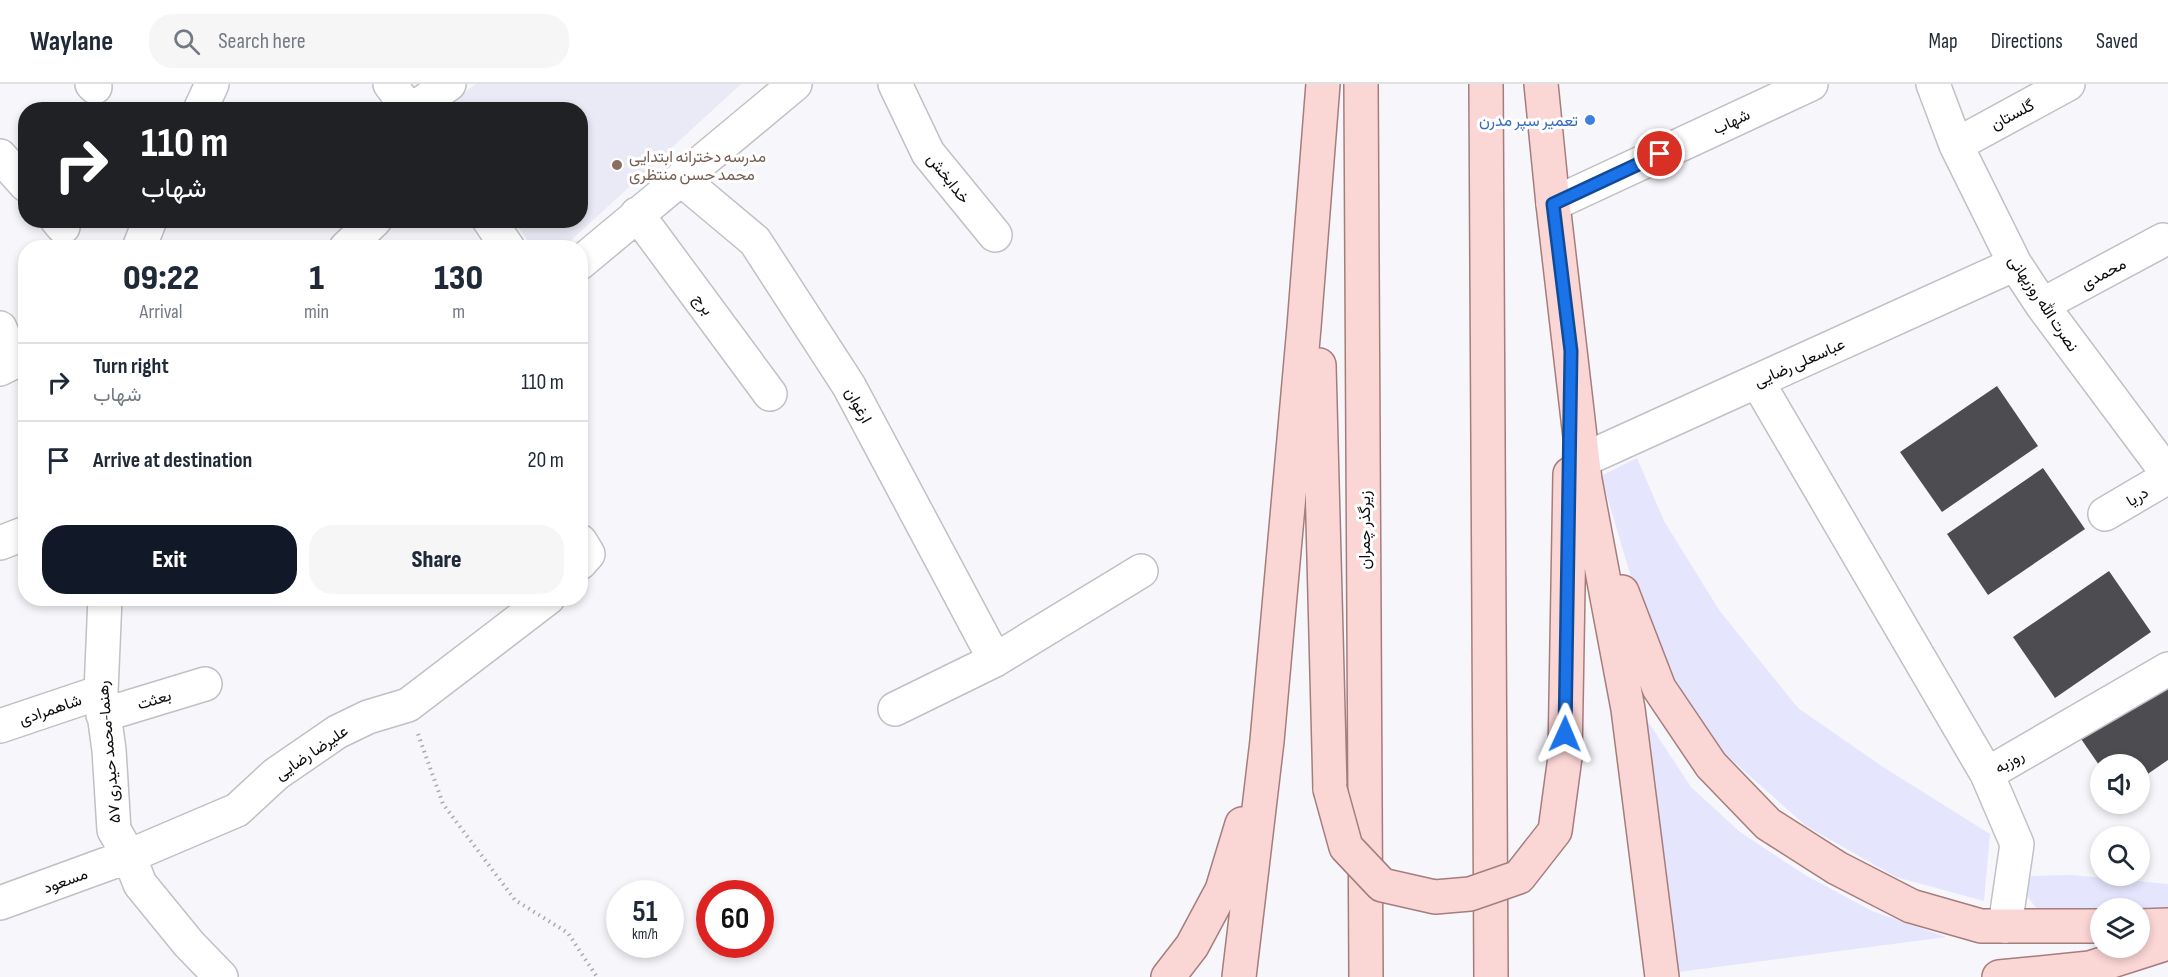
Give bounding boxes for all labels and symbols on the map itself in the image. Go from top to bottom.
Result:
street label: گلستان [1988,96,2038,135]
street label: شهاب [1710,106,1753,139]
place label: تعمیر سپر مدرن [1479,112,1578,132]
marker: تعمیر سپر مدرن [1583,113,1597,127]
pin [1634,128,1685,179]
place label: مدرسه دخترانه ابتدایی محمد حسن منتظری [629,148,766,185]
street label: خدابخش [922,150,973,208]
marker: مدرسه دخترانه ابتدایی محمد حسن منتظری [610,158,624,172]
street label: نصرت الله روزبهانی [2004,252,2083,355]
street label: محمدی [2078,255,2130,294]
street label: برج [688,291,717,320]
street label: عباسعلی رضایی [1751,335,1848,392]
street label: ارغوان [840,385,875,427]
street label: دریا [2123,483,2152,511]
street label: زیرگذر چمران [1356,491,1376,569]
street label: ۵۷ رهنما-محمد حیدری [94,680,125,824]
street label: بعثت [135,686,174,715]
street label: شاهمرادی [17,691,84,730]
position arrow [1533,702,1597,766]
street label: علیرضا رضایی [272,722,352,785]
street label: روزبه [1992,746,2028,778]
street label: مسعود [41,865,90,898]
speed limit sign: 60 [696,880,774,958]

